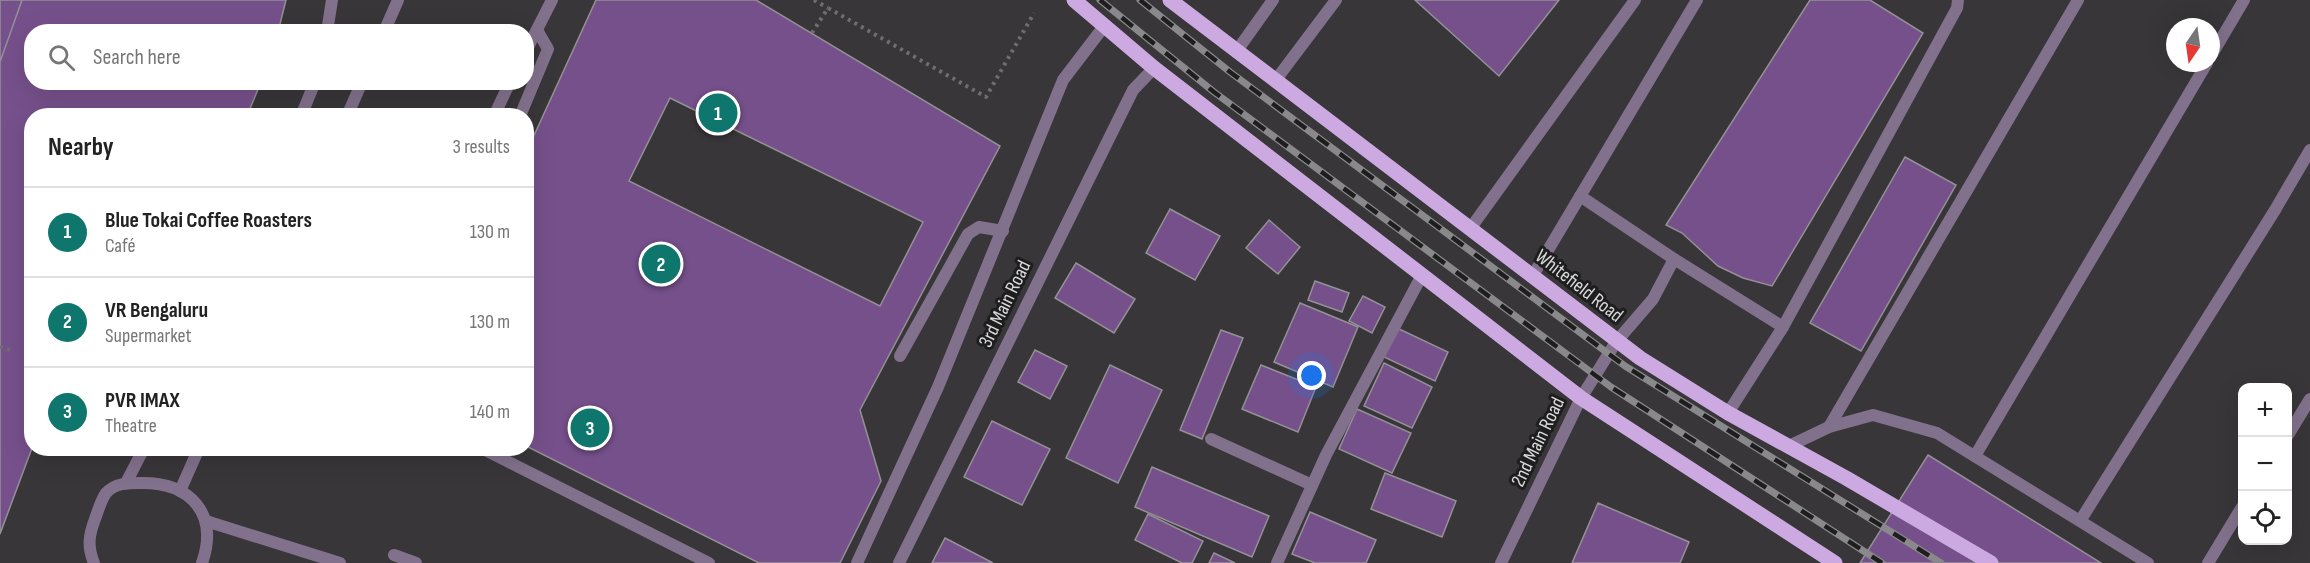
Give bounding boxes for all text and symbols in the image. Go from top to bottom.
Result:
north arrow [2166,18,2220,72]
search box [24,24,534,90]
icon: search [45,41,78,74]
text: Search here [93,44,180,71]
pin: 1 [698,90,738,136]
text: Nearby [48,132,114,163]
text: 3 results [453,135,510,159]
text: Blue Tokai Coffee Roasters [105,207,312,234]
text: 1 [64,220,71,244]
text: 130 m [470,220,510,244]
text: Café [105,234,135,258]
pin: 2 [642,242,680,286]
street label: Whitefield Road [1530,244,1628,328]
street label: 3rd Main Road [974,257,1036,351]
text: VR Bengaluru [105,297,208,324]
text: 2 [63,310,72,334]
text: 130 m [470,310,510,334]
text: Supermarket [105,324,192,348]
your location [1297,361,1326,390]
map controls [2238,383,2292,545]
button: + [2238,383,2292,437]
text: PVR IMAX [105,387,180,414]
street label: 2nd Main Road [1506,393,1570,491]
text: 3 [63,400,72,424]
text: 140 m [470,400,510,424]
pin: 3 [570,406,610,450]
text: Theatre [105,414,157,438]
button: − [2238,437,2292,491]
button: locate [2238,491,2292,545]

